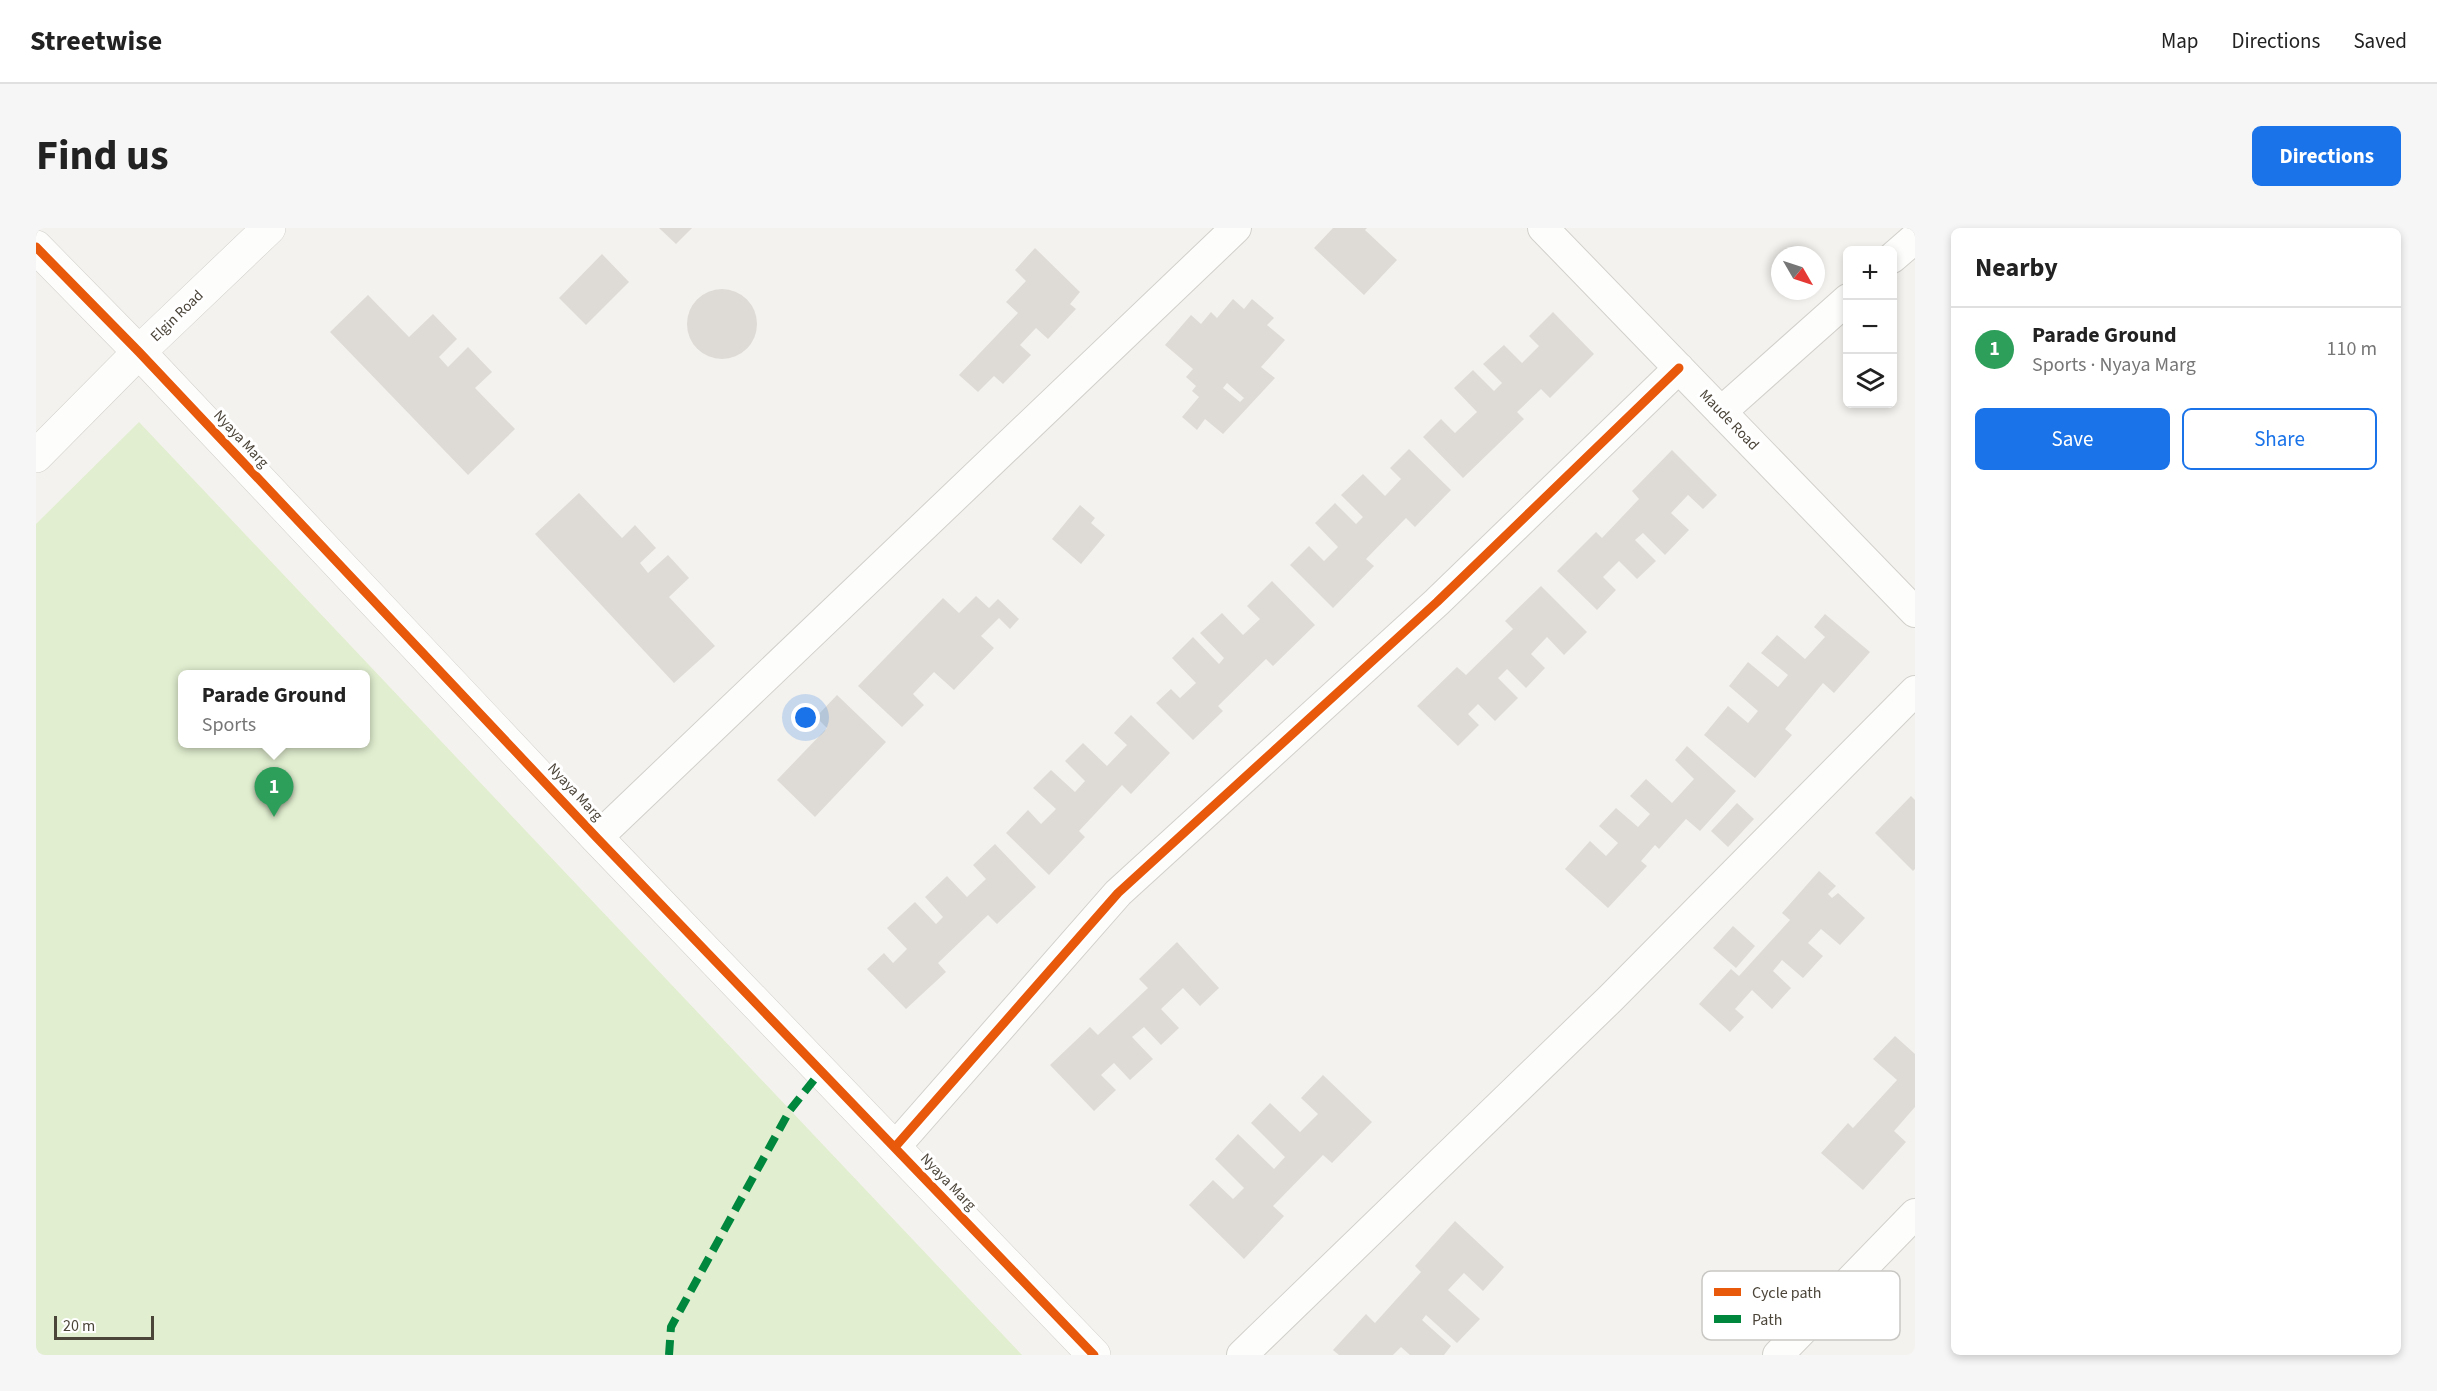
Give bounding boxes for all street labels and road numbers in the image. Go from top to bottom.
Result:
street label: Elgin Road [146,285,208,347]
street label: Maude Road [1694,385,1764,455]
street label: Nyaya Marg [209,405,274,473]
street label: Nyaya Marg [543,758,608,826]
street label: Nyaya Marg [915,1149,981,1216]

